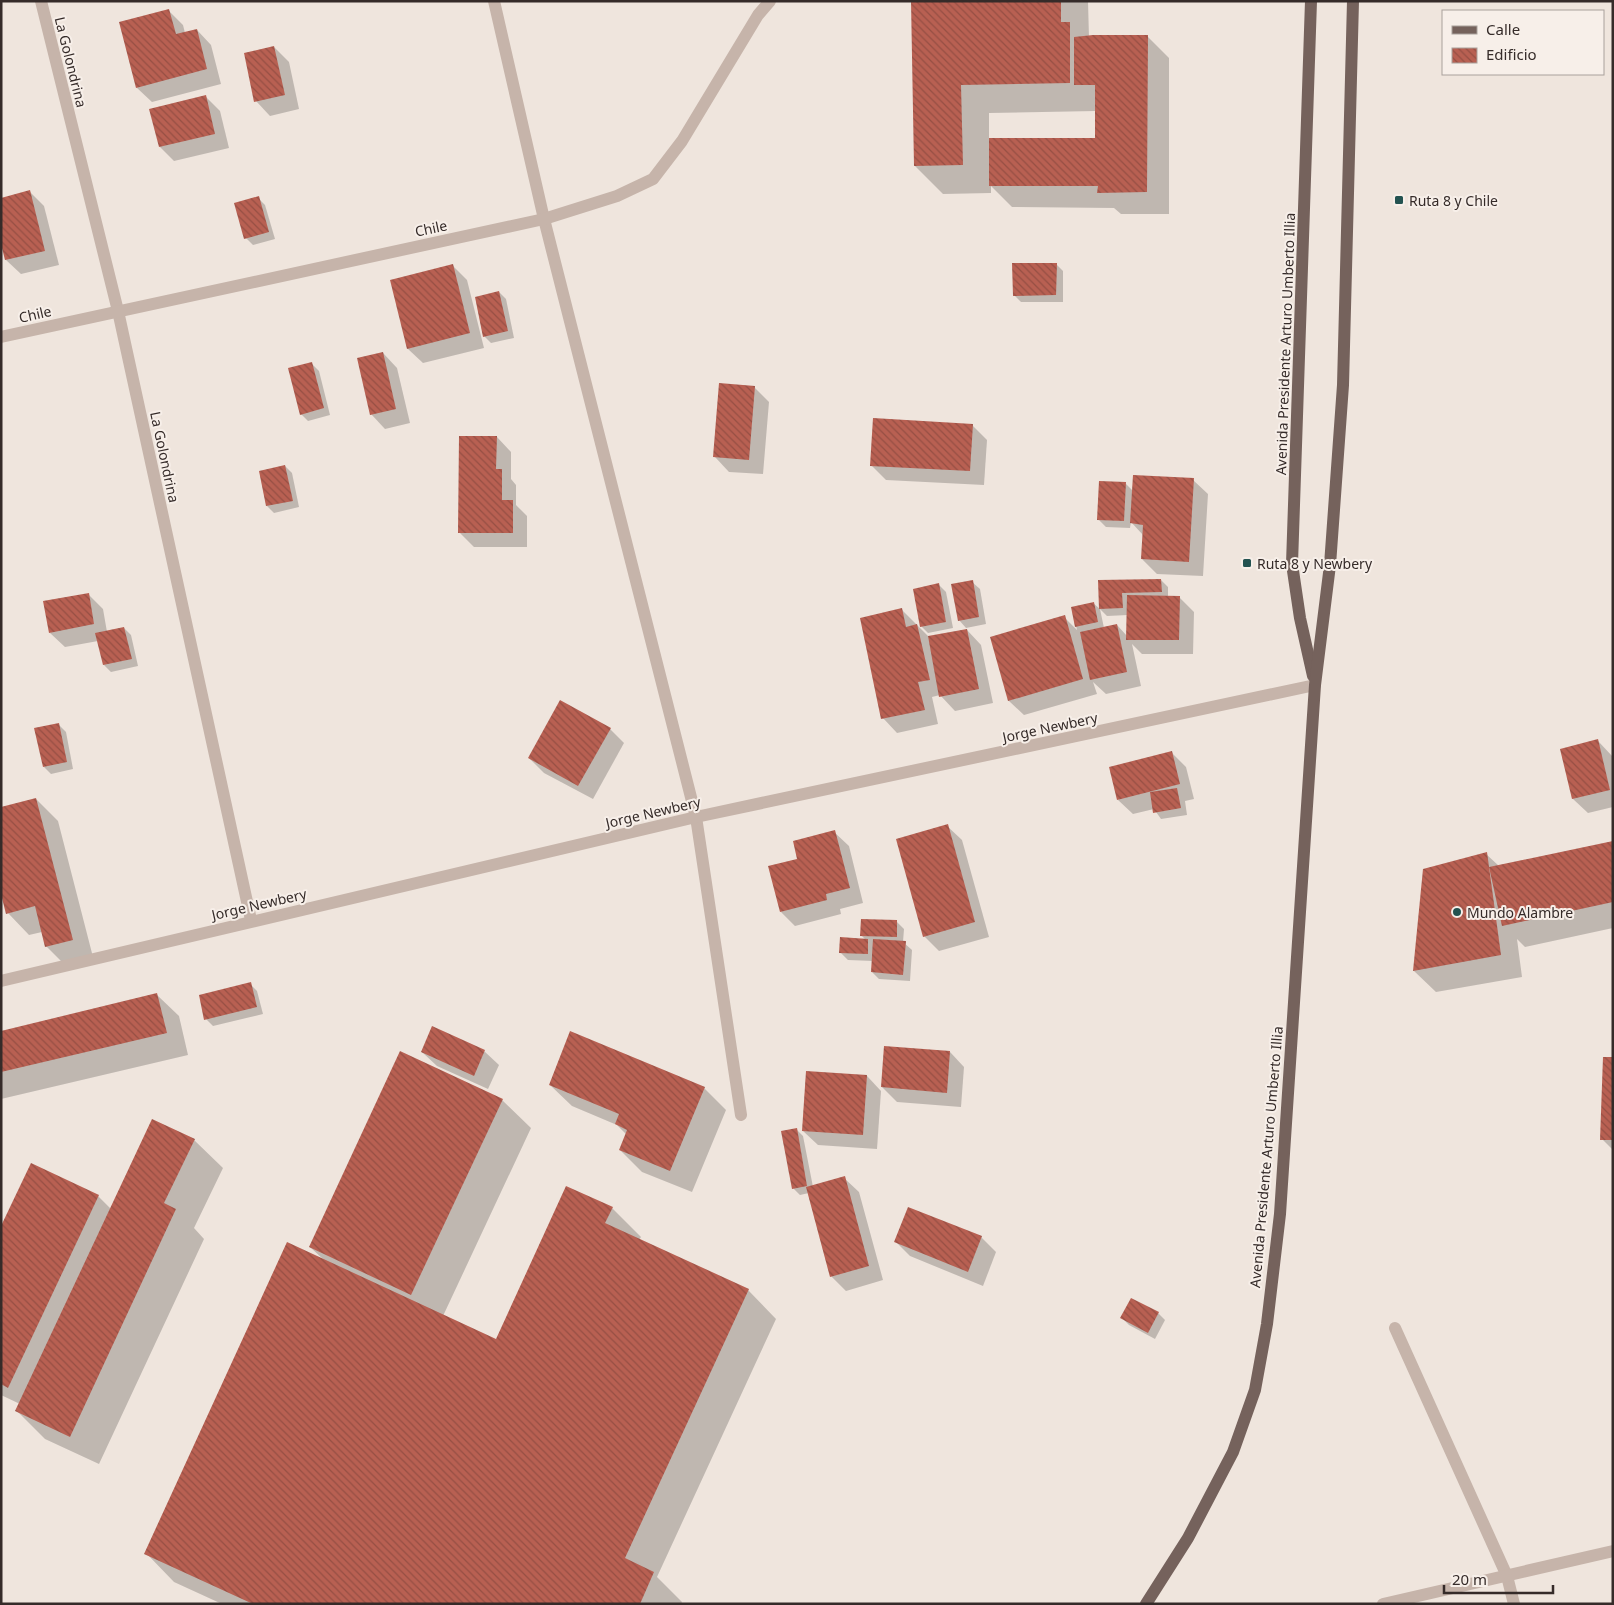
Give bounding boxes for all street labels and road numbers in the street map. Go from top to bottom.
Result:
street label: La Golondrina [51,15,91,109]
street label: Avenida Presidente Arturo Umberto Illia [1271,212,1299,476]
street label: Chile [413,215,449,241]
street label: Chile [17,301,53,327]
street label: La Golondrina [146,410,184,504]
street label: Jorge Newbery [999,707,1100,747]
street label: Jorge Newbery [602,792,703,833]
street label: Jorge Newbery [208,884,309,925]
street label: Avenida Presidente Arturo Umberto Illia [1245,1025,1287,1289]

